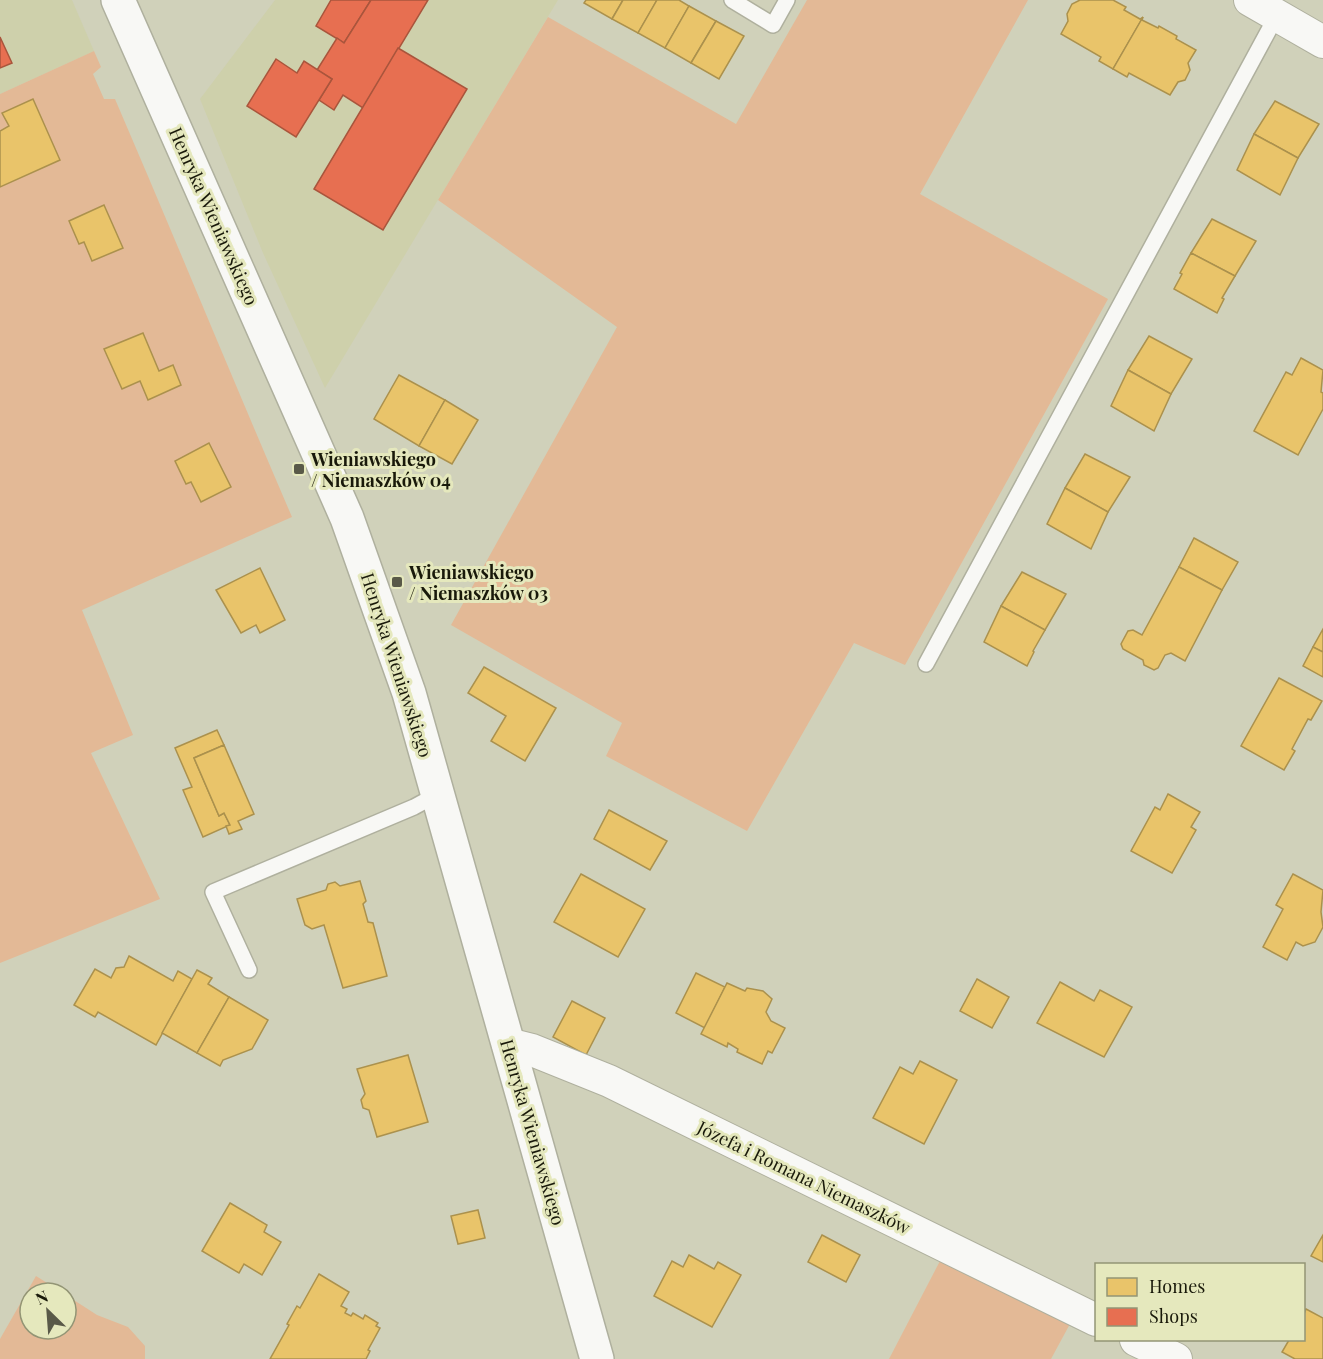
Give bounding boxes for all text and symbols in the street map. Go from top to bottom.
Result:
street label: Henryka Wieniawskiego [164,123,264,309]
place label: Wieniawskiego / Niemaszków 04 [310,447,451,492]
marker: Wieniawskiego / Niemaszków 04 [292,462,306,476]
place label: Wieniawskiego / Niemaszków 03 [408,560,548,605]
street label: Henryka Wieniawskiego [356,570,438,760]
marker: Wieniawskiego / Niemaszków 03 [390,575,404,589]
street label: Henryka Wieniawskiego [495,1036,571,1228]
street label: Józefa i Romana Niemaszków [693,1115,914,1239]
legend [1095,1263,1305,1341]
text: Homes [1149,1274,1205,1298]
north arrow [18,1281,78,1341]
text: N [32,1285,52,1309]
text: Shops [1149,1304,1198,1328]

